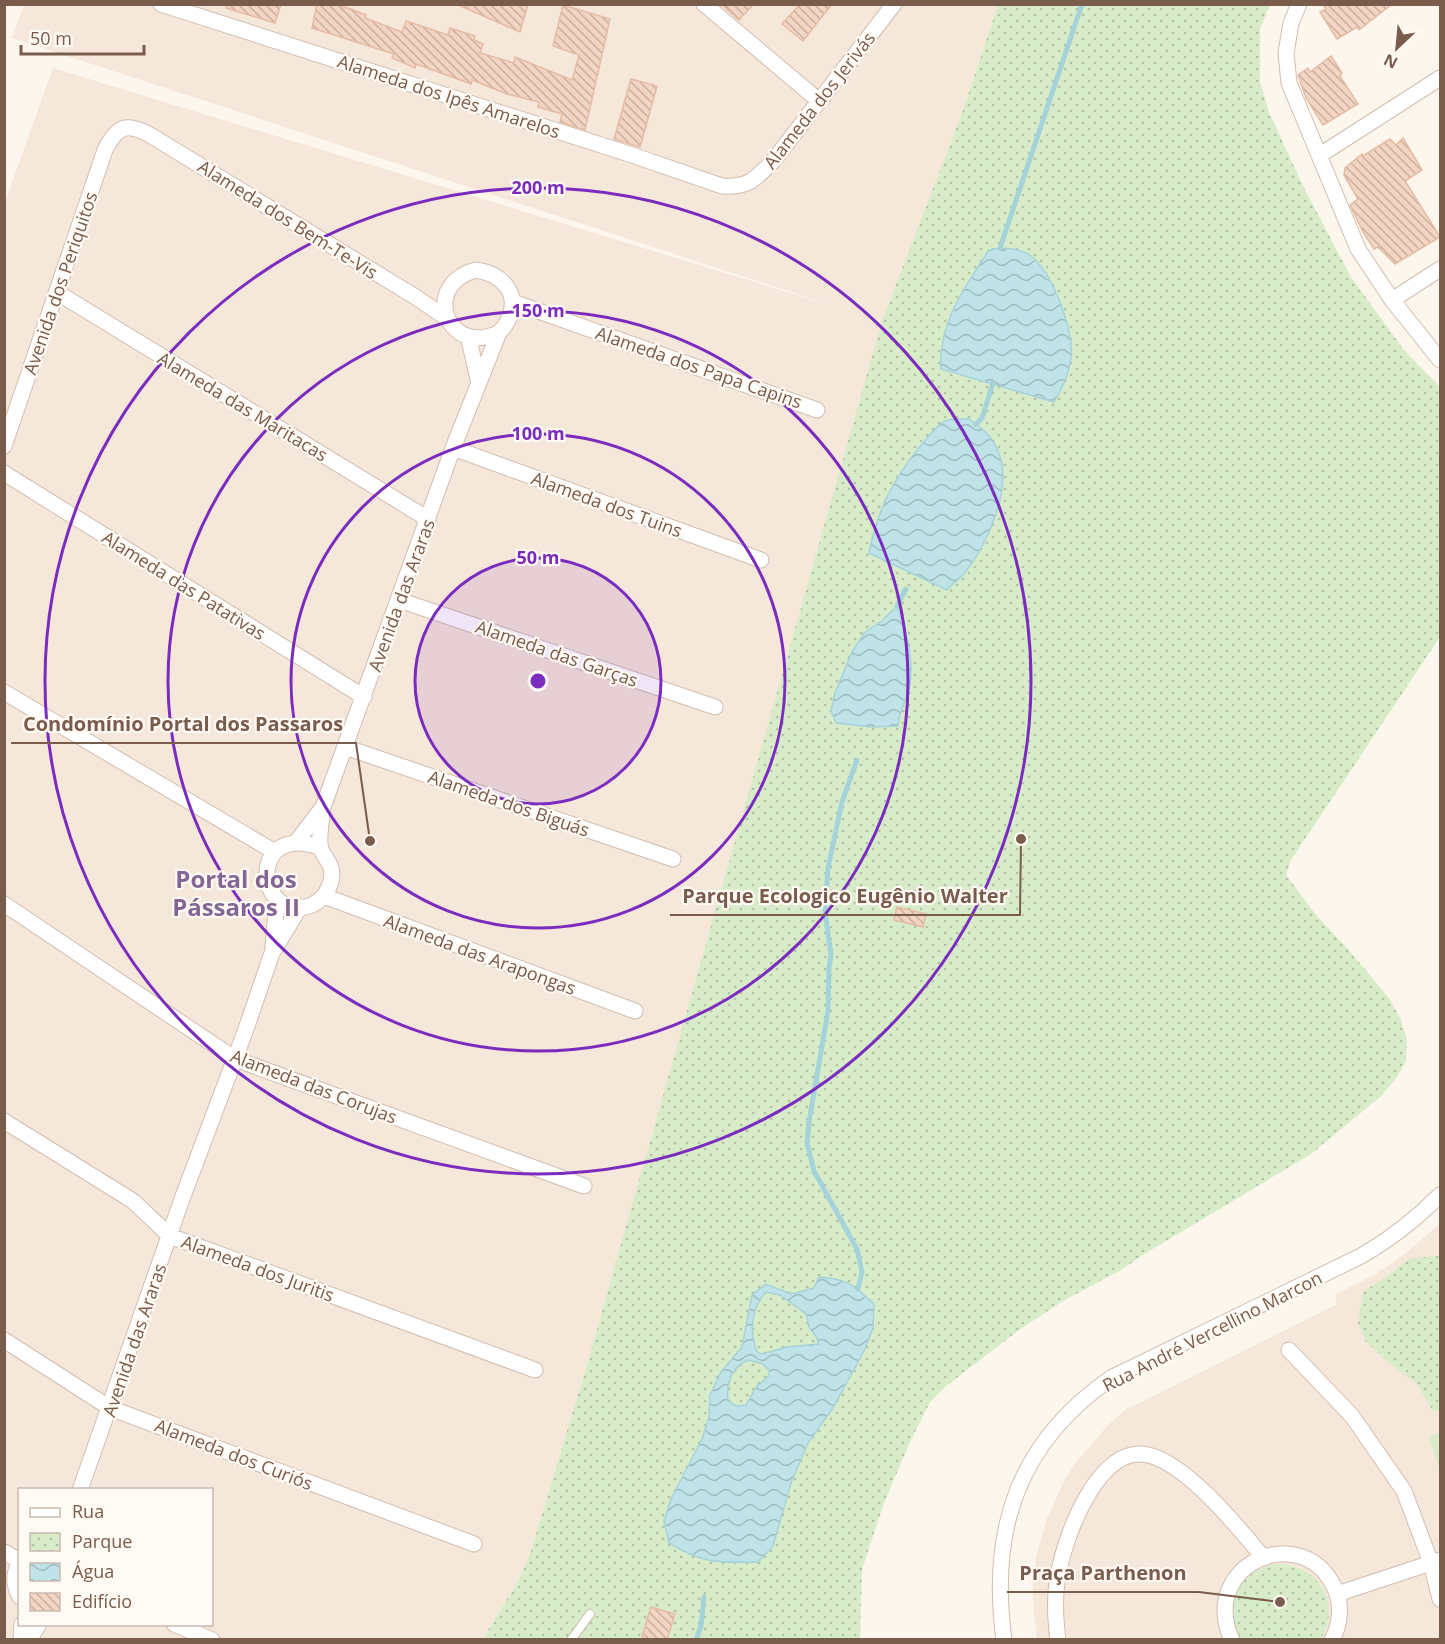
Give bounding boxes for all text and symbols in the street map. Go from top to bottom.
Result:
scale bar [21,18,144,56]
north arrow [1367,18,1427,78]
text: 50 m [30,26,72,50]
street label: Alameda dos Jerivás [758,26,880,174]
street label: Alameda dos Ipês Amarelos [335,49,563,143]
text: N [1380,49,1401,74]
street label: Alameda dos Bem-Te-Vis [194,154,382,284]
text: 200 m [511,175,565,199]
street label: Avenida dos Periquitos [17,188,103,378]
text: 150 m [511,298,565,322]
street label: Alameda dos Papa Capins [593,320,805,414]
street label: Alameda das Maritacas [154,346,332,466]
text: 100 m [511,421,565,445]
street label: Alameda dos Tuins [528,466,686,542]
street label: Avenida das Araras [362,515,440,675]
street label: Alameda das Patativas [98,525,270,645]
text: 50 m [517,545,559,569]
street label: Alameda das Garças [473,614,641,692]
centre of rings [528,671,548,691]
callout: Condomínio Portal dos Passaros [11,705,356,743]
text: Condomínio Portal dos Passaros [23,710,343,737]
street label: Alameda dos Biguás [425,764,593,842]
district label: Portal dos Pássaros II [172,862,300,923]
callout: Parque Ecologico Eugênio Walter [670,877,1020,915]
text: Parque Ecologico Eugênio Walter [682,882,1008,909]
street label: Alameda das Arapongas [381,908,579,1000]
street label: Alameda das Corujas [227,1043,401,1129]
street label: Alameda dos Juritis [178,1229,338,1307]
street label: Avenida das Araras [96,1260,172,1420]
street label: Rua André Vercellino Marcon [1098,1265,1326,1397]
street label: Alameda dos Curiós [152,1413,316,1495]
legend [18,1488,213,1626]
text: Rua [72,1499,104,1523]
text: Parque [72,1529,132,1553]
callout: Praça Parthenon [1007,1554,1199,1592]
text: Água [72,1559,114,1583]
text: Praça Parthenon [1019,1559,1187,1586]
text: Edifício [72,1589,132,1613]

